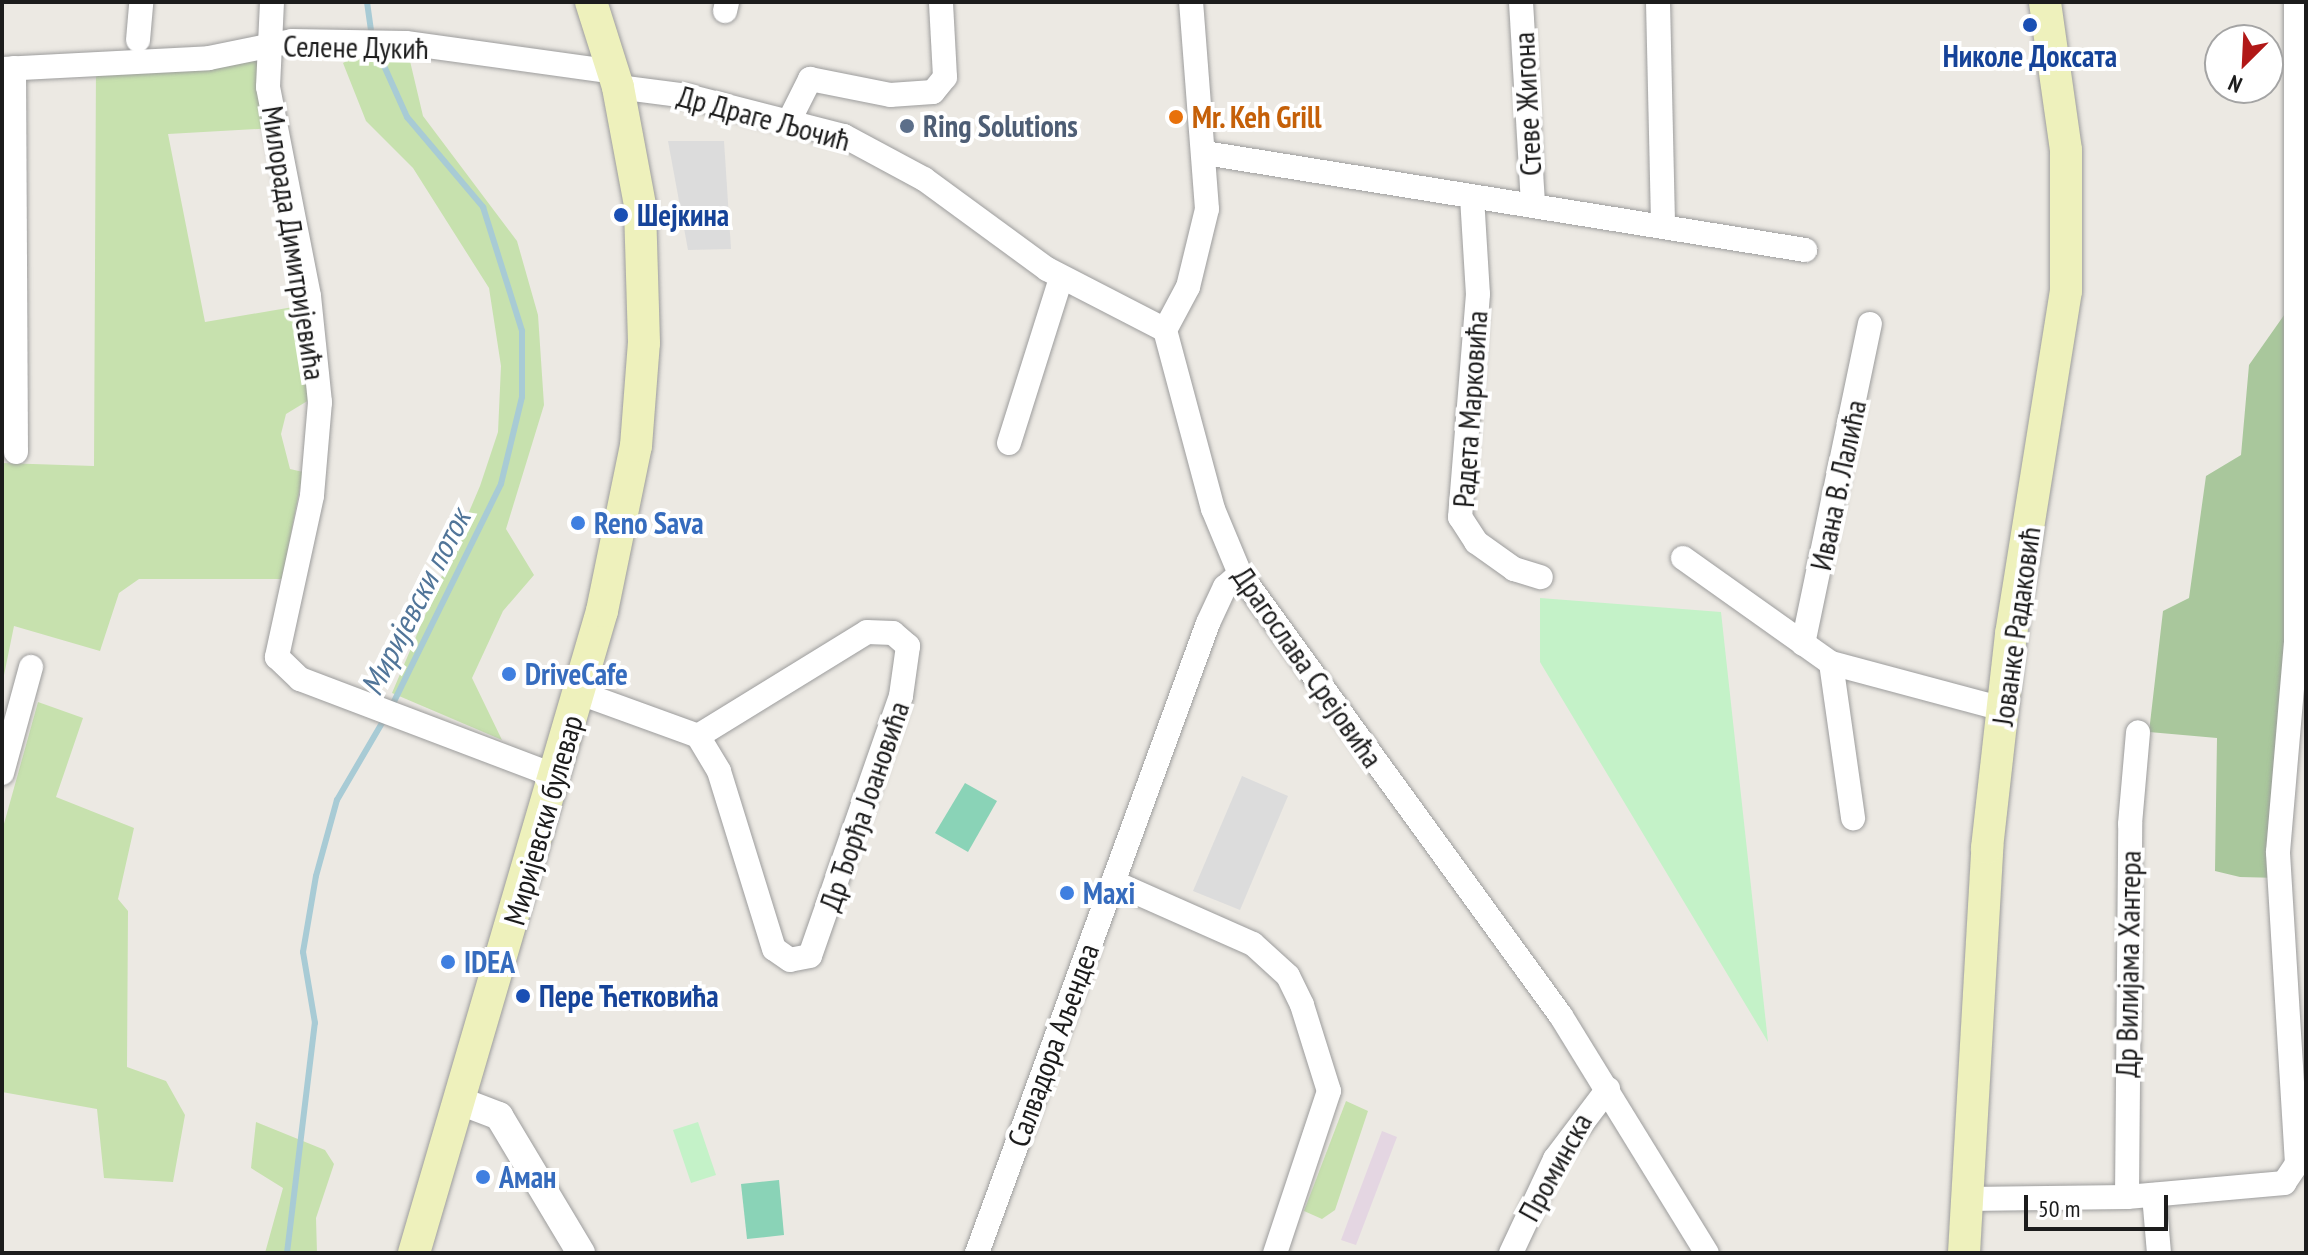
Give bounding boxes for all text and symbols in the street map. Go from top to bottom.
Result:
marker: Николе Доксата [2021,16,2039,34]
north arrow [2204,24,2284,104]
street label: Селене Дукић [283,28,429,66]
street label: Стеве Жигона [1505,31,1549,177]
place label: Николе Доксата [1943,38,2117,74]
text: N [2224,69,2246,99]
street label: Др Драге Љочић [673,78,855,158]
place label: Mr. Keh Grill [1192,99,1324,135]
street label: Милорада Димитријевића [255,103,333,383]
place label: Ring Solutions [923,108,1078,144]
marker: Mr. Keh Grill [1167,108,1185,126]
marker: Ring Solutions [898,117,916,135]
place label: Шејкина [637,197,729,233]
marker: Шејкина [612,206,630,224]
street label: Радета Марковића [1445,309,1495,509]
street label: Ивана В. Лалића [1802,395,1874,575]
water label: Миријевски поток [352,503,478,701]
place label: Reno Sava [594,505,704,541]
marker: Reno Sava [569,514,587,532]
street label: Јованке Радаковић [1984,524,2048,728]
street label: Драгослава Срејовића [1225,560,1391,774]
place label: DriveCafe [525,656,628,692]
marker: DriveCafe [500,665,518,683]
street label: Др Ђорђа Јоановића [811,696,917,916]
street label: Миријевски булевар [496,711,590,929]
street label: Др Вилијама Хантера [2108,850,2148,1078]
place label: Maxi [1083,875,1135,911]
marker: Maxi [1058,884,1076,902]
street label: Салвадора Аљендеа [999,938,1107,1152]
place label: IDEA [464,944,515,980]
marker: IDEA [439,953,457,971]
place label: Пере Ћетковића [539,978,720,1014]
marker: Пере Ћетковића [514,987,532,1005]
street label: Проминска [1511,1107,1599,1227]
place label: Аман [499,1159,556,1195]
marker: Аман [474,1168,492,1186]
scale bar [2028,1179,2172,1229]
text: 50 m [2038,1193,2080,1224]

